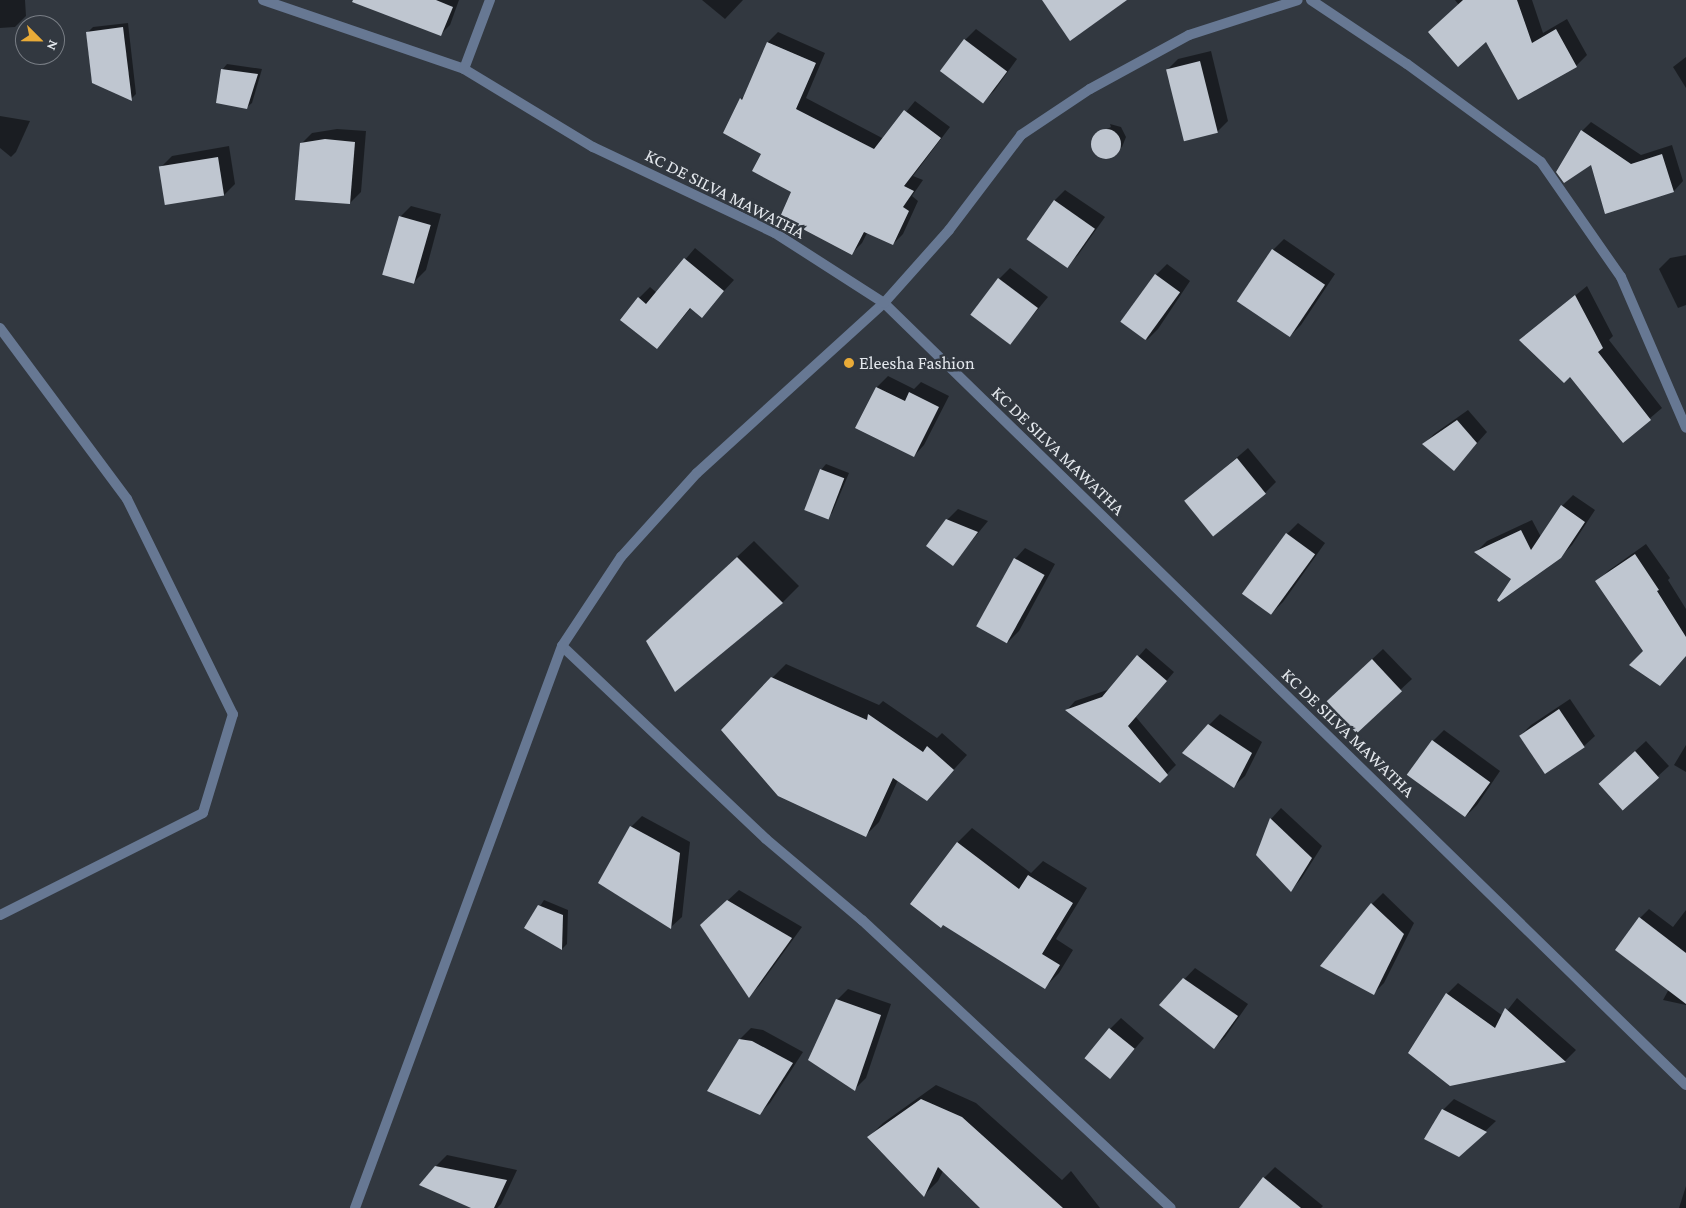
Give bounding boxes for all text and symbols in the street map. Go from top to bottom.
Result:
north arrow [15,15,65,65]
text: N [44,38,62,53]
street label: KC DE SILVA MAWATHA [641,144,809,244]
place label: Eleesha Fashion [859,352,975,374]
marker: Eleesha Fashion [843,357,855,369]
street label: KC DE SILVA MAWATHA [987,382,1129,520]
street label: KC DE SILVA MAWATHA [1277,664,1419,802]

